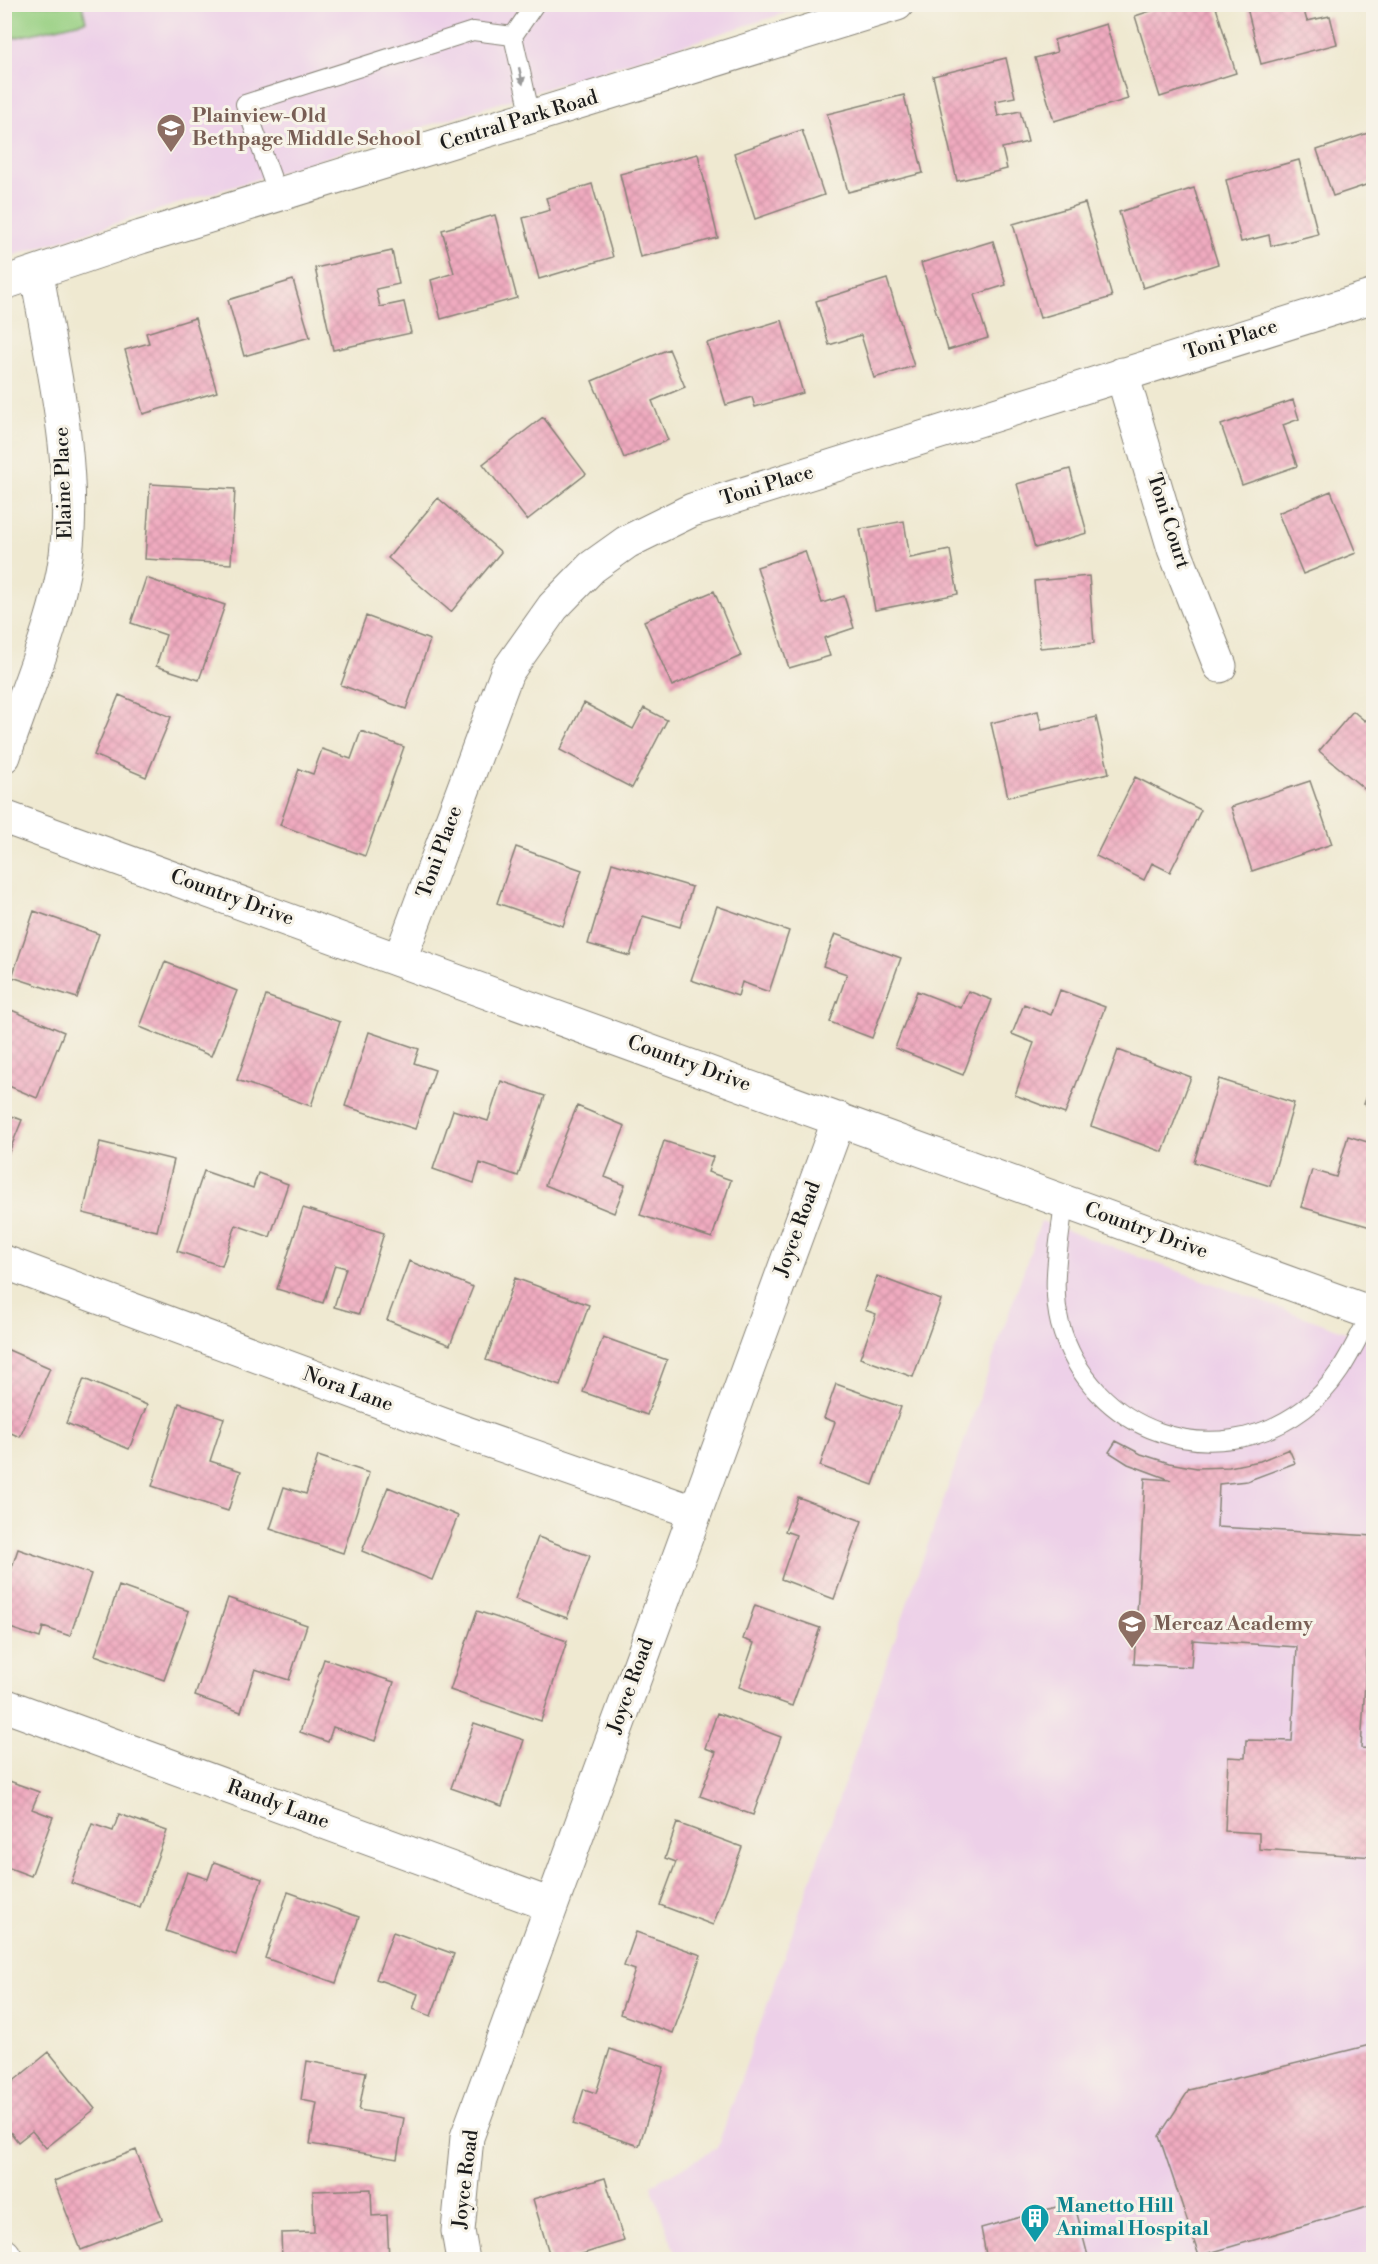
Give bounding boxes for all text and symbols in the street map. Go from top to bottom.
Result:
one-way arrow [517,66,526,85]
street label: Central Park Road [437,85,602,157]
place label: Plainview-Old Bethpage Middle School [192,104,422,152]
school or university icon: Plainview-Old Bethpage Middle School [155,112,187,154]
street label: Toni Place [1181,314,1281,366]
street label: Elaine Place [50,426,78,540]
street label: Toni Place [717,460,817,512]
street label: Toni Court [1141,470,1195,572]
street label: Toni Place [412,803,468,901]
street label: Country Drive [167,864,297,932]
street label: Country Drive [624,1030,754,1098]
street label: Joyce Road [769,1177,827,1281]
street label: Country Drive [1081,1197,1211,1265]
street label: Nora Lane [300,1362,396,1418]
school or university icon: Mercaz Academy [1116,1608,1148,1650]
place label: Mercaz Academy [1153,1612,1314,1637]
street label: Joyce Road [602,1634,660,1738]
street label: Randy Lane [223,1775,333,1835]
street label: Joyce Road [447,2128,485,2231]
place label: Manetto Hill Animal Hospital [1055,2194,1209,2242]
building icon: Manetto Hill Animal Hospital [1019,2202,1051,2244]

